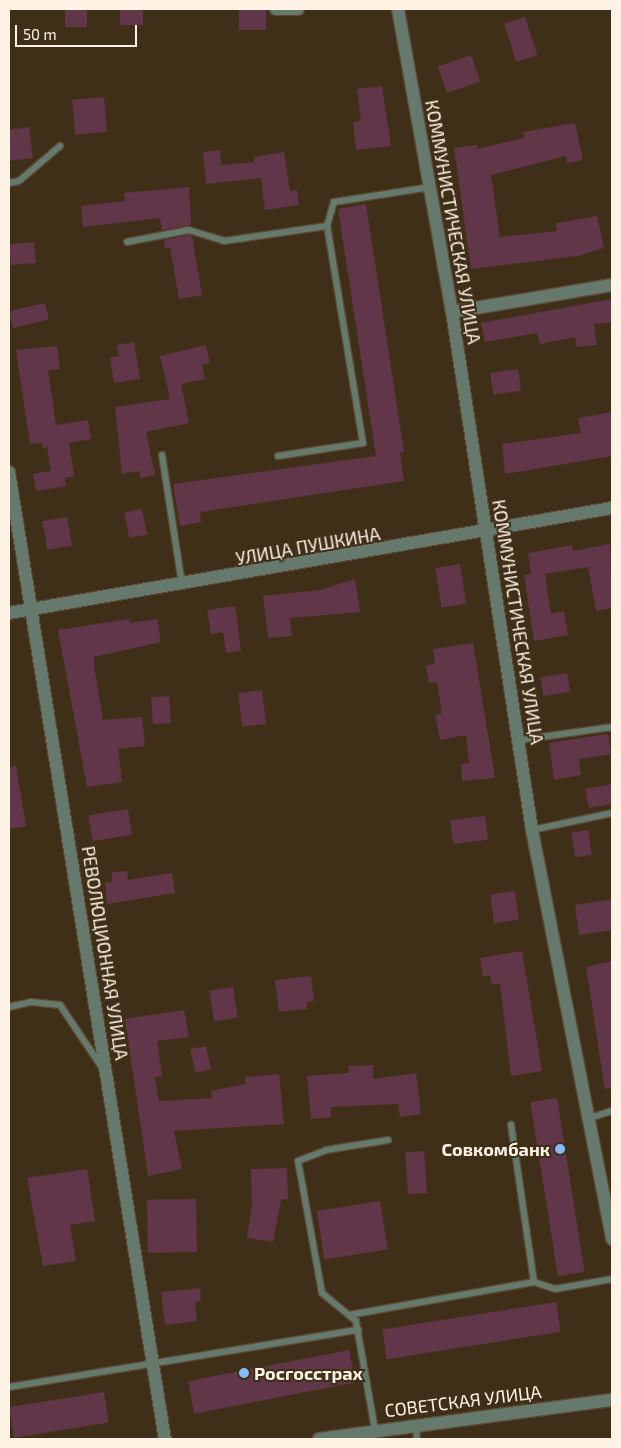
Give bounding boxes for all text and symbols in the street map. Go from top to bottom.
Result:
scale bar [18,15,140,47]
text: 50 m [23,25,57,43]
street label: КОММУНИСТИЧЕСКАЯ УЛИЦА [421,98,485,346]
street label: КОММУНИСТИЧЕСКАЯ УЛИЦА [488,498,548,746]
street label: УЛИЦА ПУШКИНА [234,523,382,569]
street label: РЕВОЛЮЦИОННАЯ УЛИЦА [77,844,133,1062]
place label: Совкомбанк [442,1138,550,1160]
marker: Совкомбанк [554,1143,566,1155]
place label: Росгосстрах [254,1362,363,1384]
marker: Росгосстрах [238,1367,250,1379]
street label: СОВЕТСКАЯ УЛИЦА [383,1381,543,1421]

